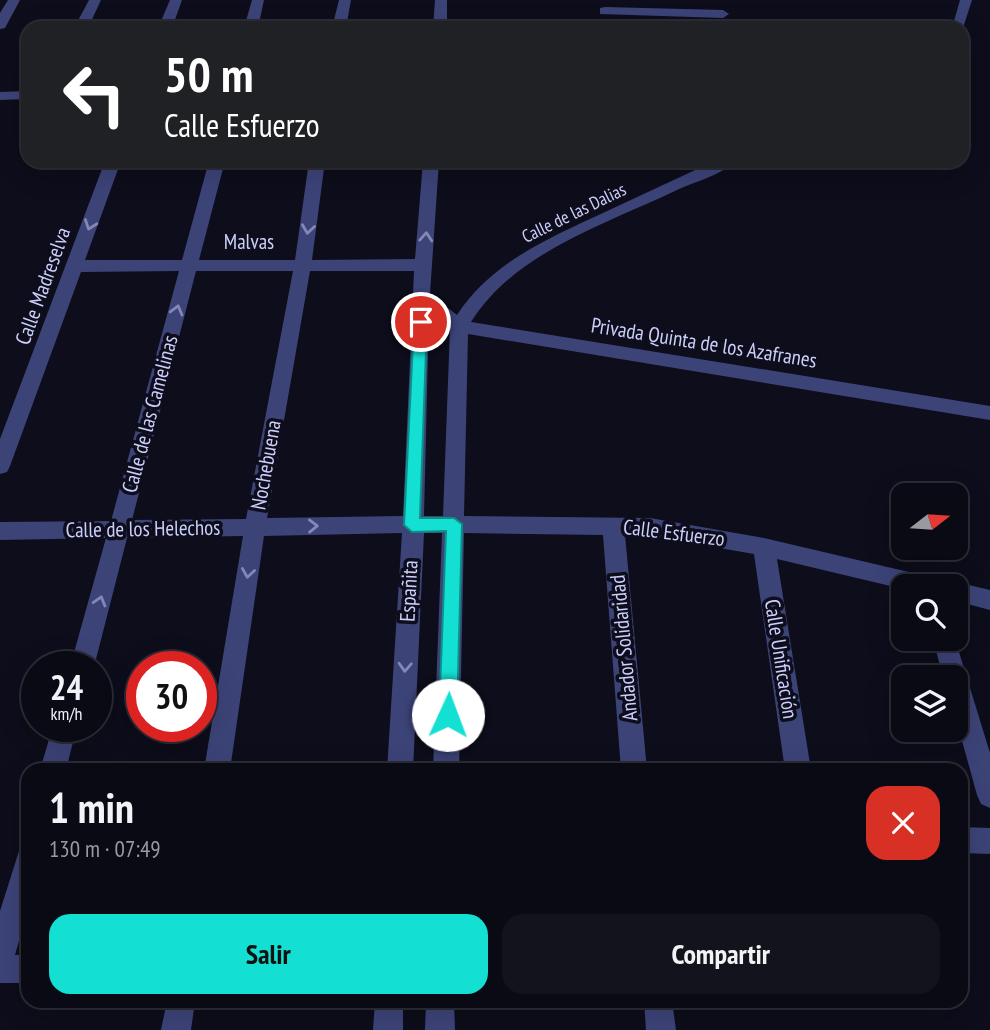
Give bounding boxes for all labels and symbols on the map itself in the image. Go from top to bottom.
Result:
street label: Calle de las Dalias [518,177,630,248]
one-way arrow [84,219,98,231]
street label: Calle Madreselva [9,223,76,348]
one-way arrow [300,223,315,234]
street label: Malvas [224,228,274,255]
one-way arrow [418,231,433,242]
pin [391,292,451,352]
one-way arrow [169,304,183,316]
street label: Privada Quinta de los Azafranes [589,311,819,374]
street label: Calle de las Camelinas [116,332,184,496]
street label: Nochebuena [244,418,287,512]
north arrow [891,483,968,560]
street label: Calle Esfuerzo [622,513,726,552]
street label: Calle de los Helechos [65,514,221,543]
one-way arrow [308,519,319,534]
street label: Españita [393,560,424,622]
one-way arrow [241,568,256,579]
street label: Andador Solidaridad [604,574,643,722]
one-way arrow [92,595,106,607]
street label: Calle Unificación [759,597,804,721]
speed limit sign: 30 [126,651,217,742]
one-way arrow [398,661,413,672]
position arrow [411,678,485,752]

